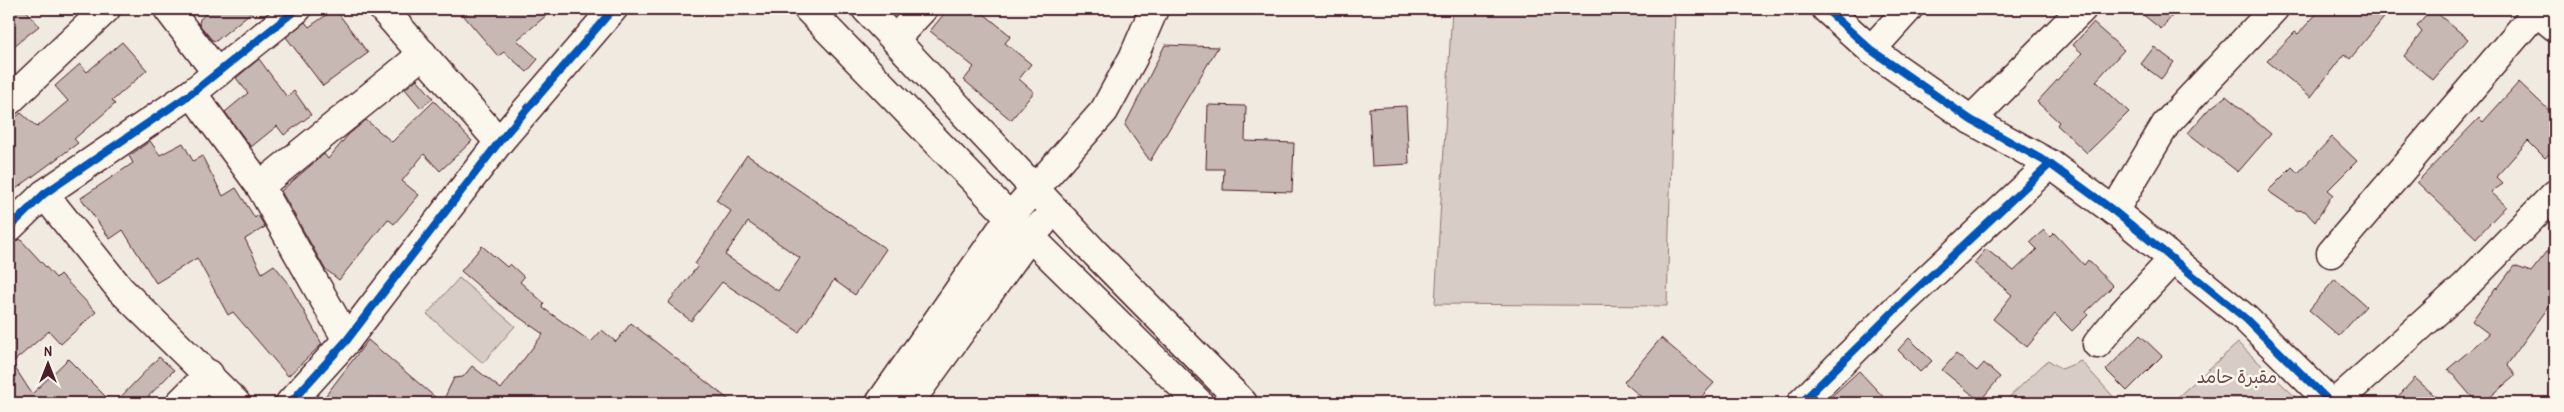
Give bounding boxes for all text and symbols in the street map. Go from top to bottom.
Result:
north arrow [22,340,72,390]
text: N [44,341,52,360]
park label: مقبرة حامد [2197,364,2277,389]

